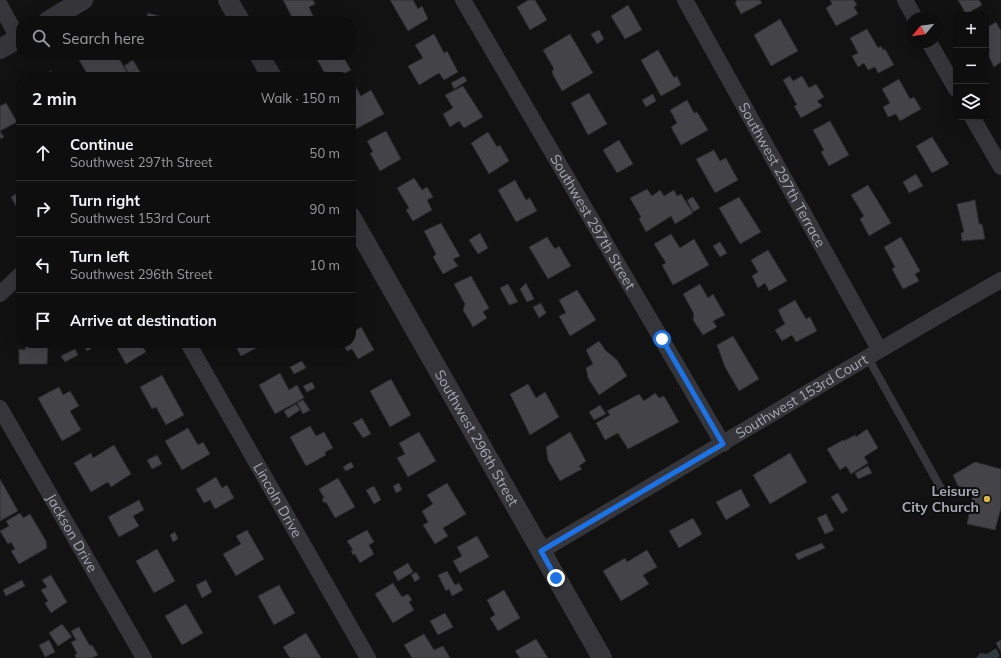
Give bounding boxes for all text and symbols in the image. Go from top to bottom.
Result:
north arrow [905,12,941,48]
map controls [953,12,989,120]
button: + [953,12,989,48]
search box [16,16,356,60]
icon: search [30,27,52,49]
text: Search here [62,29,144,48]
button: − [953,48,989,84]
button: layers [953,84,989,120]
text: 2 min [32,88,77,109]
text: Walk · 150 m [261,90,340,106]
street label: Southwest 297th Terrace [735,99,830,250]
text: Continue [70,135,133,154]
icon: ahead [32,142,54,164]
text: 50 m [310,145,340,161]
street label: Southwest 297th Street [546,151,640,293]
text: Southwest 297th Street [70,154,213,170]
text: Turn right [70,191,140,210]
icon: right [32,198,54,220]
text: 90 m [310,201,340,217]
text: Southwest 153rd Court [70,210,210,226]
text: Turn left [70,247,129,266]
icon: left [32,254,54,276]
text: 10 m [310,257,340,273]
text: Southwest 296th Street [70,266,213,282]
icon: arrive [32,310,54,332]
text: Arrive at destination [70,311,217,330]
route start [653,330,671,348]
street label: Southwest 153rd Court [732,350,871,442]
street label: Southwest 296th Street [431,366,523,509]
street label: Lincoln Drive [249,460,306,541]
place label: Leisure City Church [902,482,979,516]
street label: Jackson Drive [42,490,102,575]
marker: Leisure City Church [982,494,992,504]
route end [547,569,565,587]

